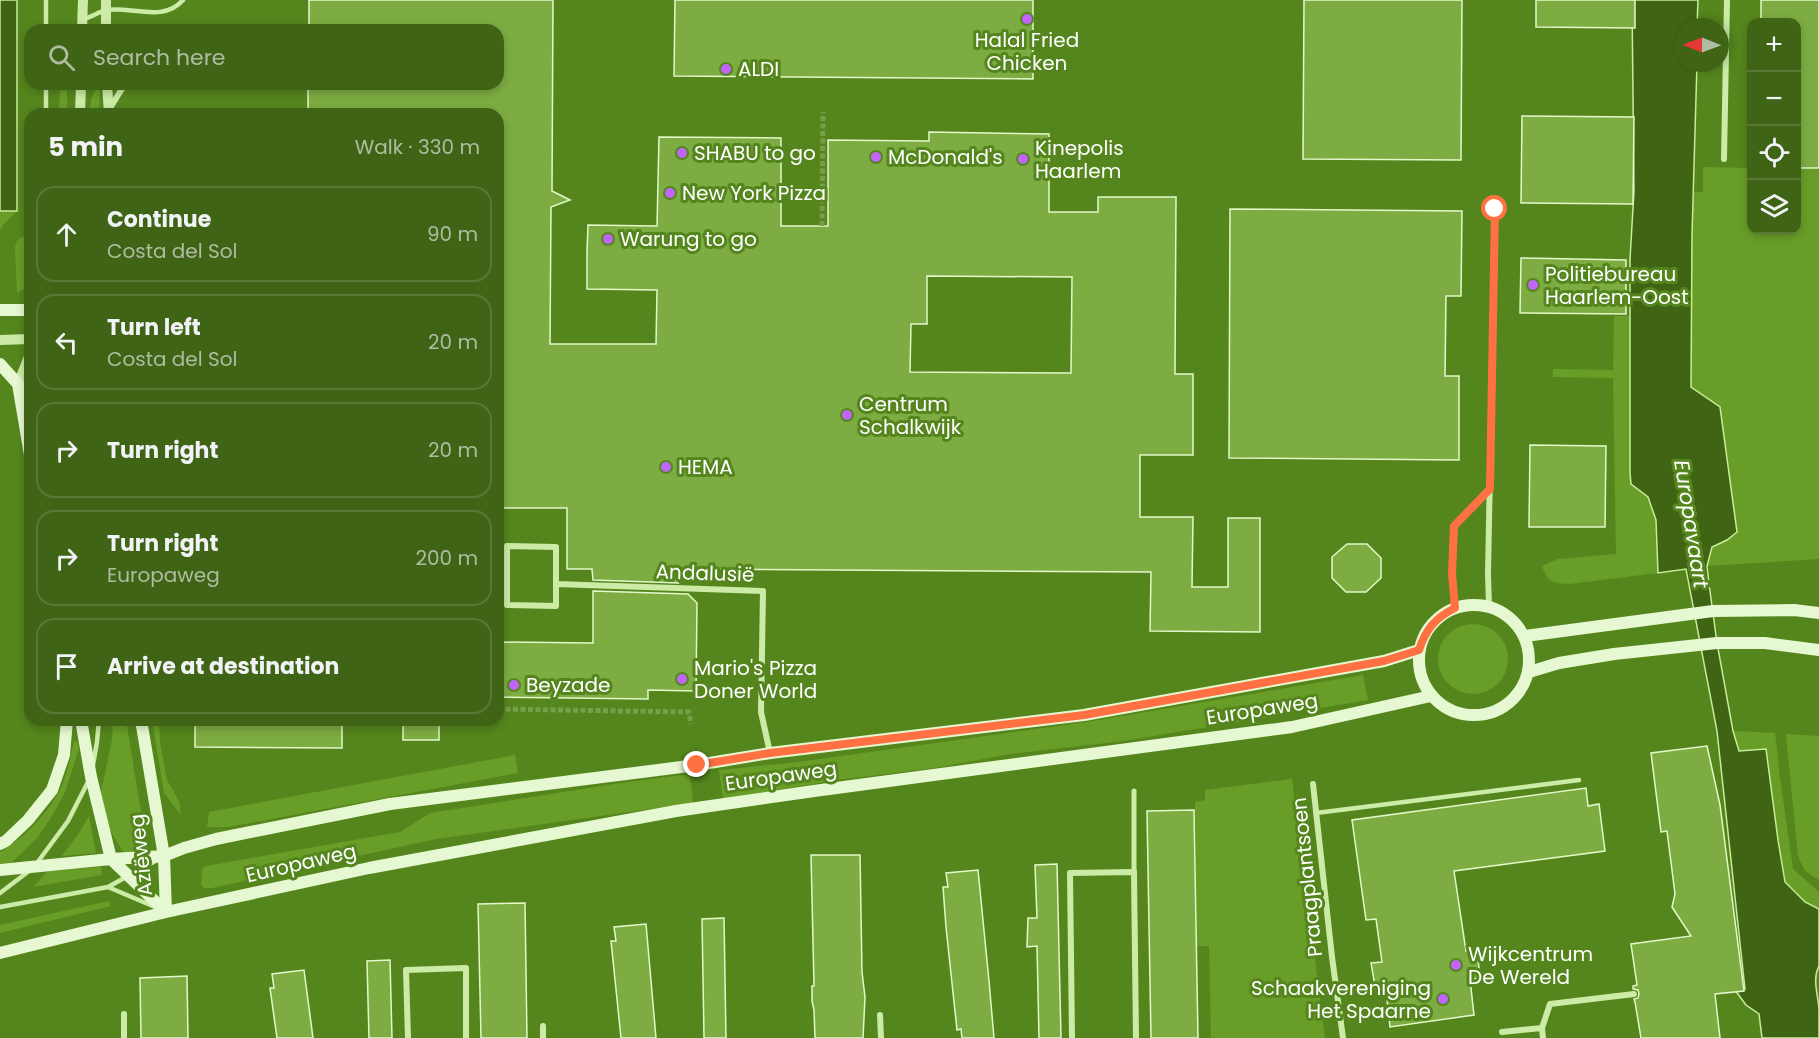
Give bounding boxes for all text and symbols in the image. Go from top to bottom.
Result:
marker: Halal Fried Chicken [1020,12,1034,26]
north arrow [1675,18,1729,72]
map controls [1747,18,1801,234]
button: + [1747,18,1801,72]
search box [24,24,504,90]
place label: Halal Fried Chicken [975,26,1079,77]
icon: search [45,41,78,74]
text: Search here [93,42,226,73]
place label: ALDI [738,55,779,83]
marker: ALDI [719,62,733,76]
button: − [1747,72,1801,126]
button: locate [1747,126,1801,180]
text: 5 min [48,129,123,165]
text: Walk · 330 m [355,133,480,161]
place label: Kinepolis Haarlem [1035,134,1124,185]
place label: SHABU to go [694,139,816,167]
place label: McDonald's [888,143,1003,171]
marker: SHABU to go [675,146,689,160]
marker: McDonald's [869,150,883,164]
marker: Kinepolis Haarlem [1016,152,1030,166]
place label: New York Pizza [682,179,826,207]
button: layers [1747,180,1801,234]
marker: New York Pizza [663,186,677,200]
route start [1481,195,1507,221]
text: Continue [107,204,211,235]
icon: ahead [50,218,83,251]
text: 90 m [427,220,478,248]
place label: Warung to go [620,225,757,253]
marker: Warung to go [601,232,615,246]
text: Costa del Sol [107,237,237,265]
place label: Politiebureau Haarlem-Oost [1545,260,1689,311]
marker: Politiebureau Haarlem-Oost [1526,278,1540,292]
text: Turn left [107,312,201,343]
icon: left [50,326,83,359]
text: 20 m [428,328,478,356]
text: Costa del Sol [107,345,237,373]
place label: Centrum Schalkwijk [859,390,962,441]
marker: Centrum Schalkwijk [840,408,854,422]
icon: right [50,434,83,467]
text: Turn right [107,435,218,466]
text: 20 m [428,436,478,464]
place label: HEMA [678,453,733,481]
water label: Europavaart [1667,458,1716,591]
marker: HEMA [659,460,673,474]
text: Turn right [107,528,218,559]
icon: right [50,542,83,575]
text: 200 m [415,544,478,572]
street label: Andalusië [655,557,755,589]
text: Europaweg [107,561,220,589]
icon: arrive [50,650,83,683]
text: Arrive at destination [107,651,339,682]
place label: Mario's Pizza Doner World [694,654,817,705]
place label: Beyzade [526,671,610,699]
marker: Mario's Pizza Doner World [675,672,689,686]
marker: Beyzade [507,678,521,692]
street label: Europaweg [1204,686,1320,732]
route end [683,751,709,777]
street label: Europaweg [723,754,839,798]
street label: Praagplantsoen [1285,796,1329,958]
street label: Aziëweg [123,813,159,897]
street label: Europaweg [243,837,359,889]
place label: Wijkcentrum De Wereld [1468,940,1593,991]
marker: Wijkcentrum De Wereld [1449,958,1463,972]
place label: Schaakvereniging Het Spaarne [1251,974,1431,1025]
marker: Schaakvereniging Het Spaarne [1436,992,1450,1006]

